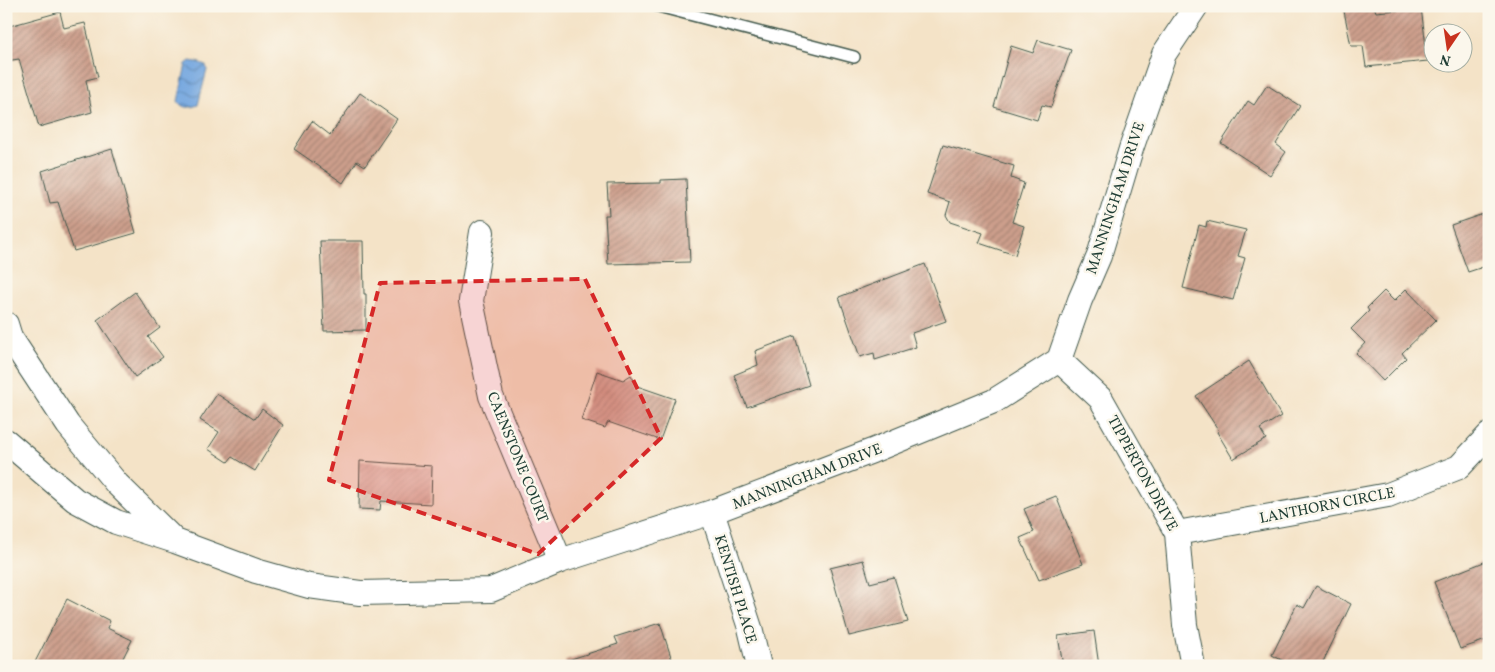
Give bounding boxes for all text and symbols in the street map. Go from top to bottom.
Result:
north arrow [1422,22,1472,72]
text: N [1438,49,1453,70]
street label: MANNINGHAM DRIVE [1082,120,1151,277]
street label: CAENSTONE COURT [481,389,553,526]
street label: TIPPERTON DRIVE [1101,412,1182,535]
street label: MANNINGHAM DRIVE [730,439,885,516]
street label: LANTHORN CIRCLE [1258,483,1397,530]
street label: KENTISH PLACE [708,532,761,646]

